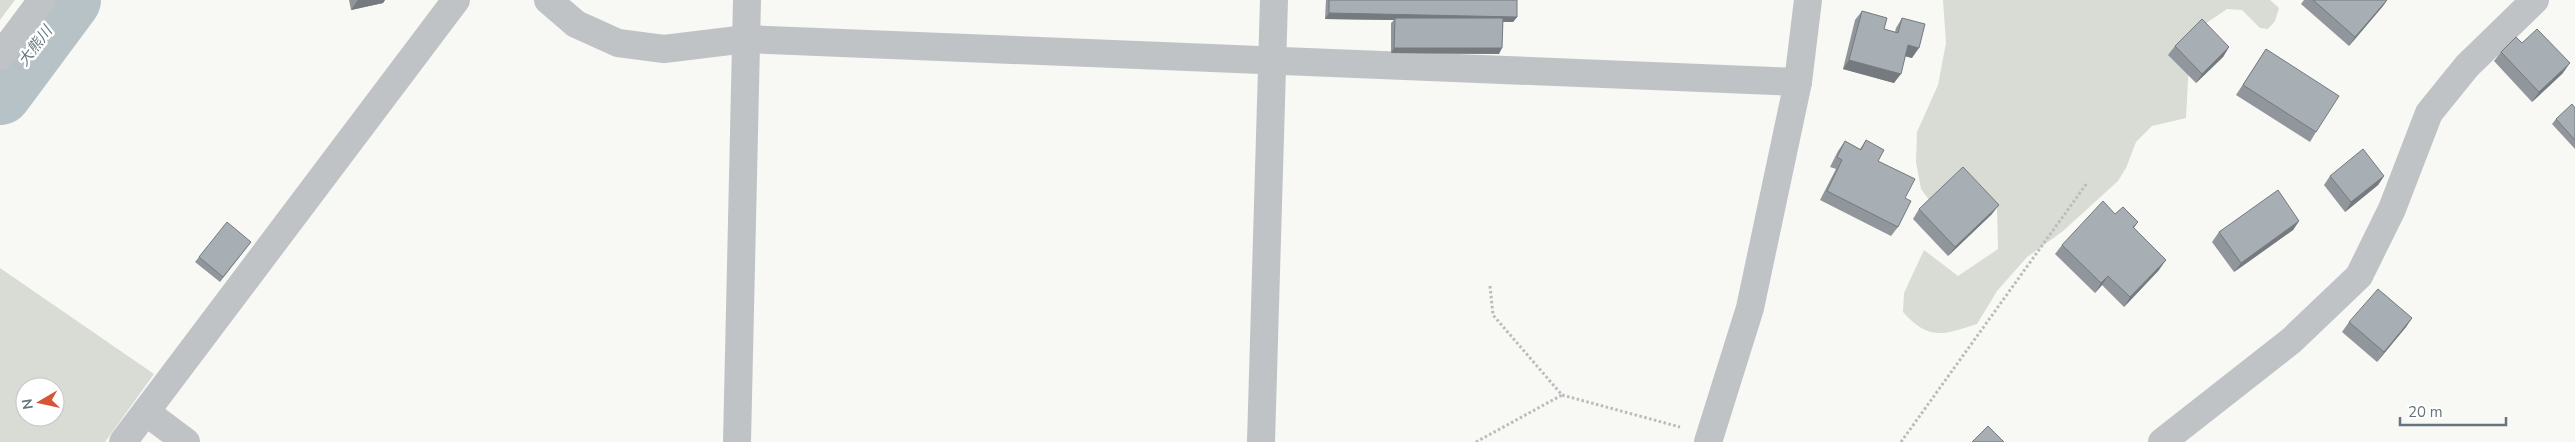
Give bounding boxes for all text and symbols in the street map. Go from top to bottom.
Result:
water label: 大熊川 [13,20,58,70]
north arrow [15,377,65,427]
scale bar [2400,394,2506,426]
text: N [17,397,38,411]
text: 20 m [2408,402,2443,422]

